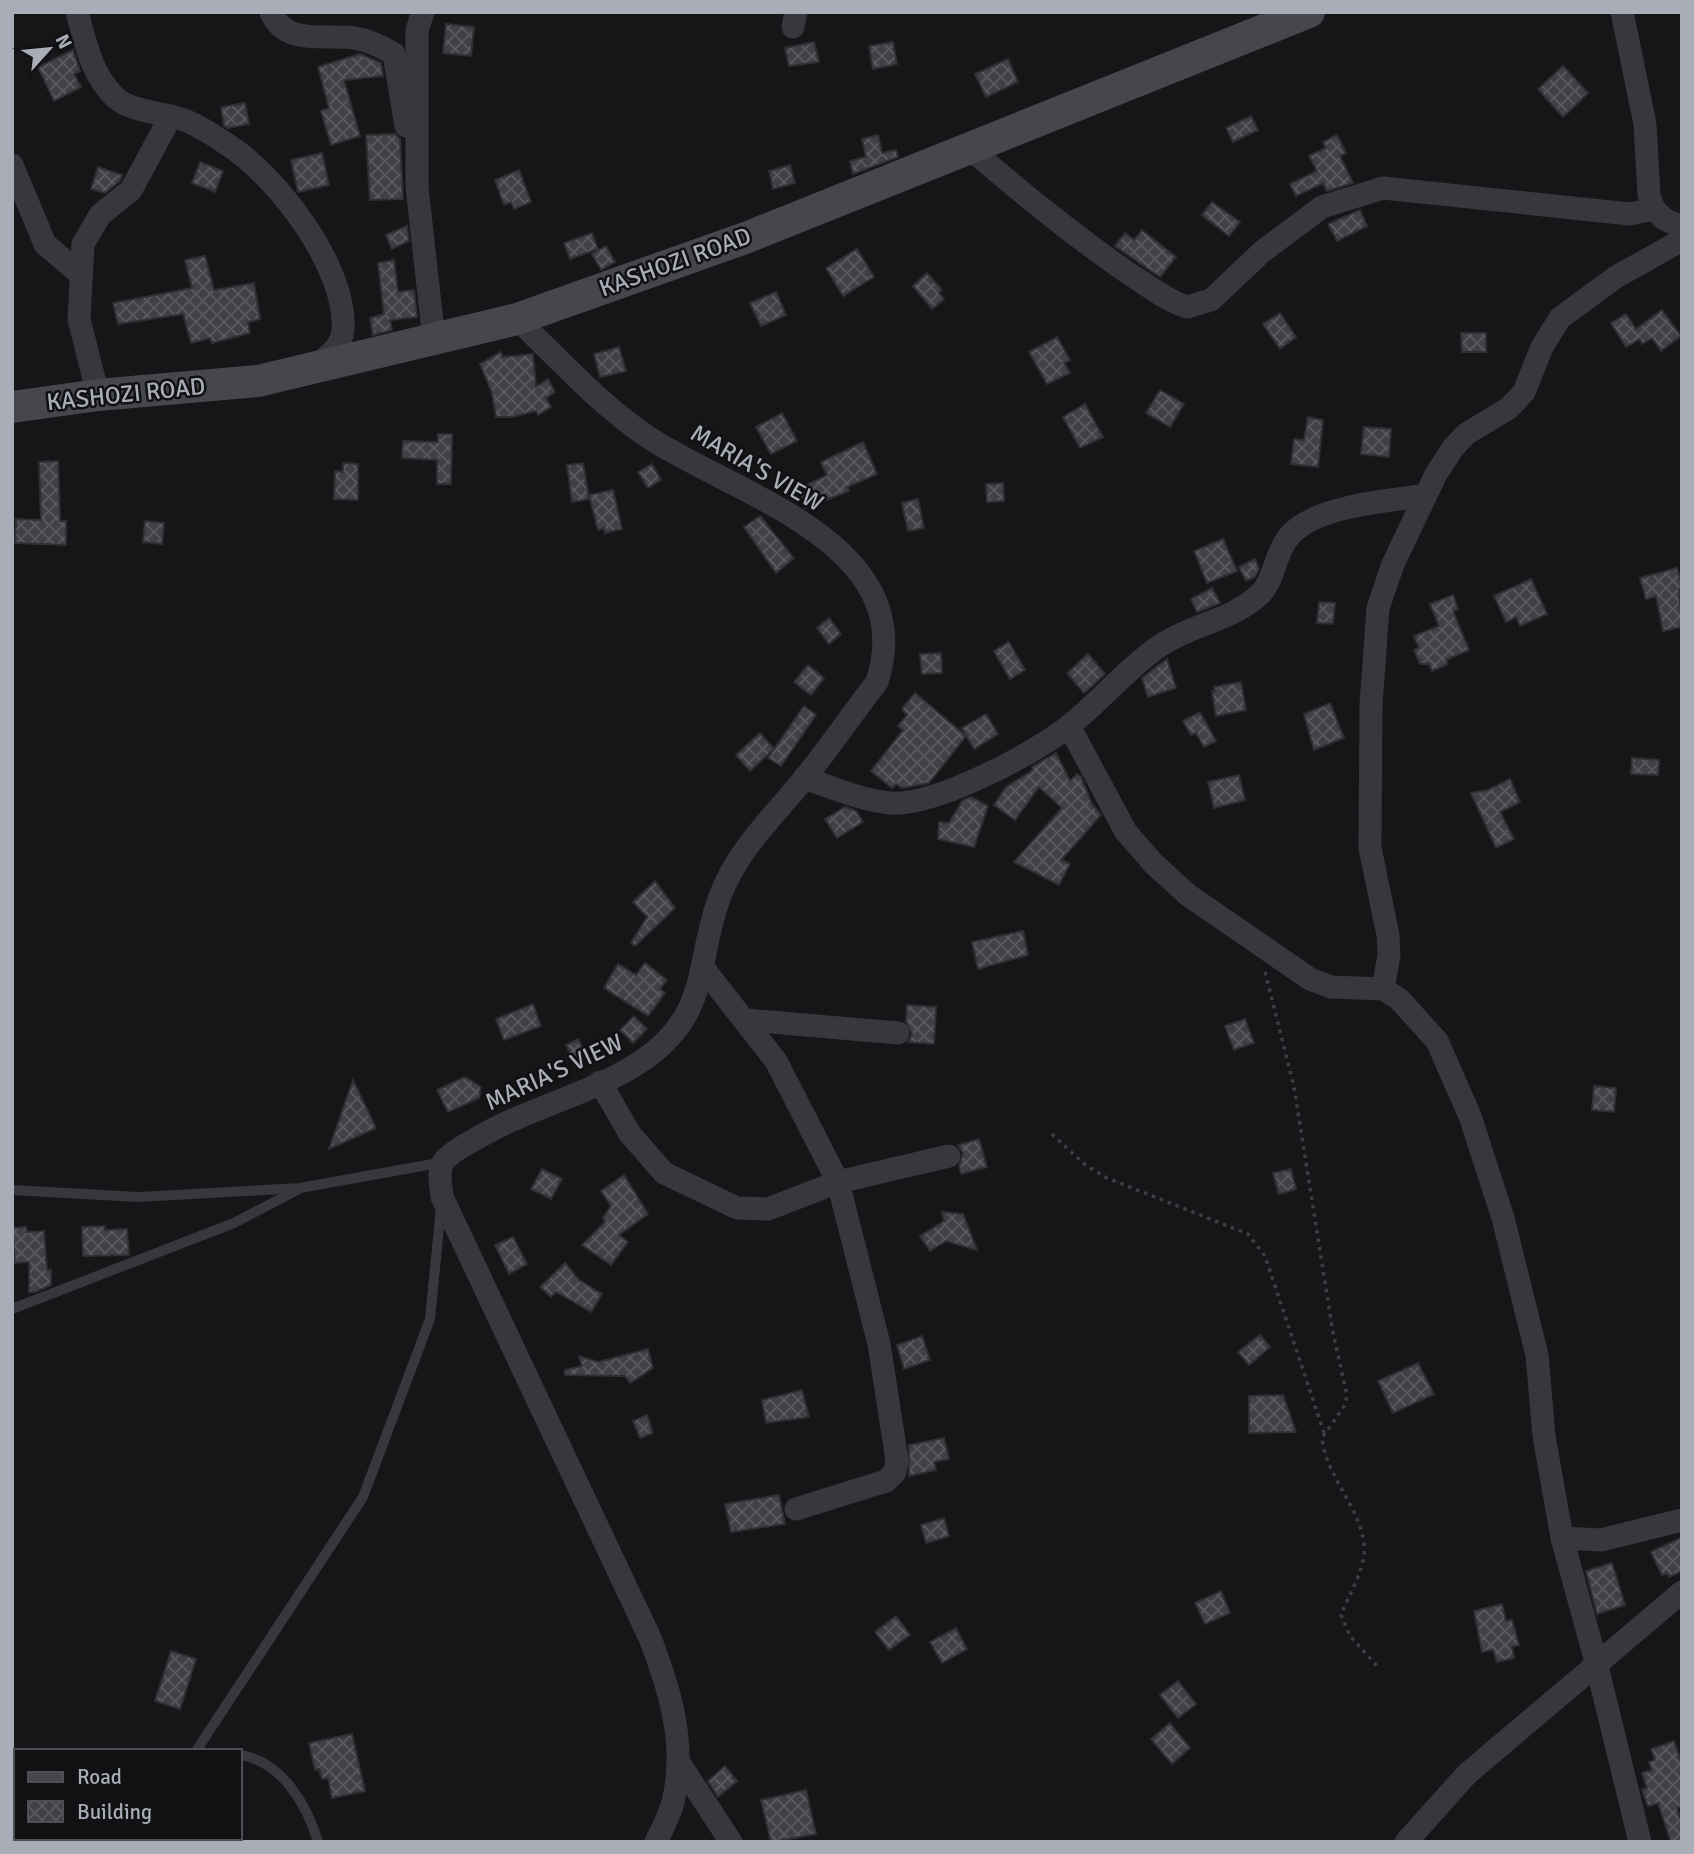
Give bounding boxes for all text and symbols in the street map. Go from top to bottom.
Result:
north arrow [14,14,84,84]
text: N [50,30,77,53]
street label: KASHOZI ROAD [595,221,755,303]
street label: KASHOZI ROAD [45,371,207,417]
street label: MARIA'S VIEW [685,418,829,518]
street label: MARIA'S VIEW [480,1027,628,1117]
legend [14,1749,242,1840]
text: Road [77,1764,122,1790]
text: Building [77,1799,152,1825]

